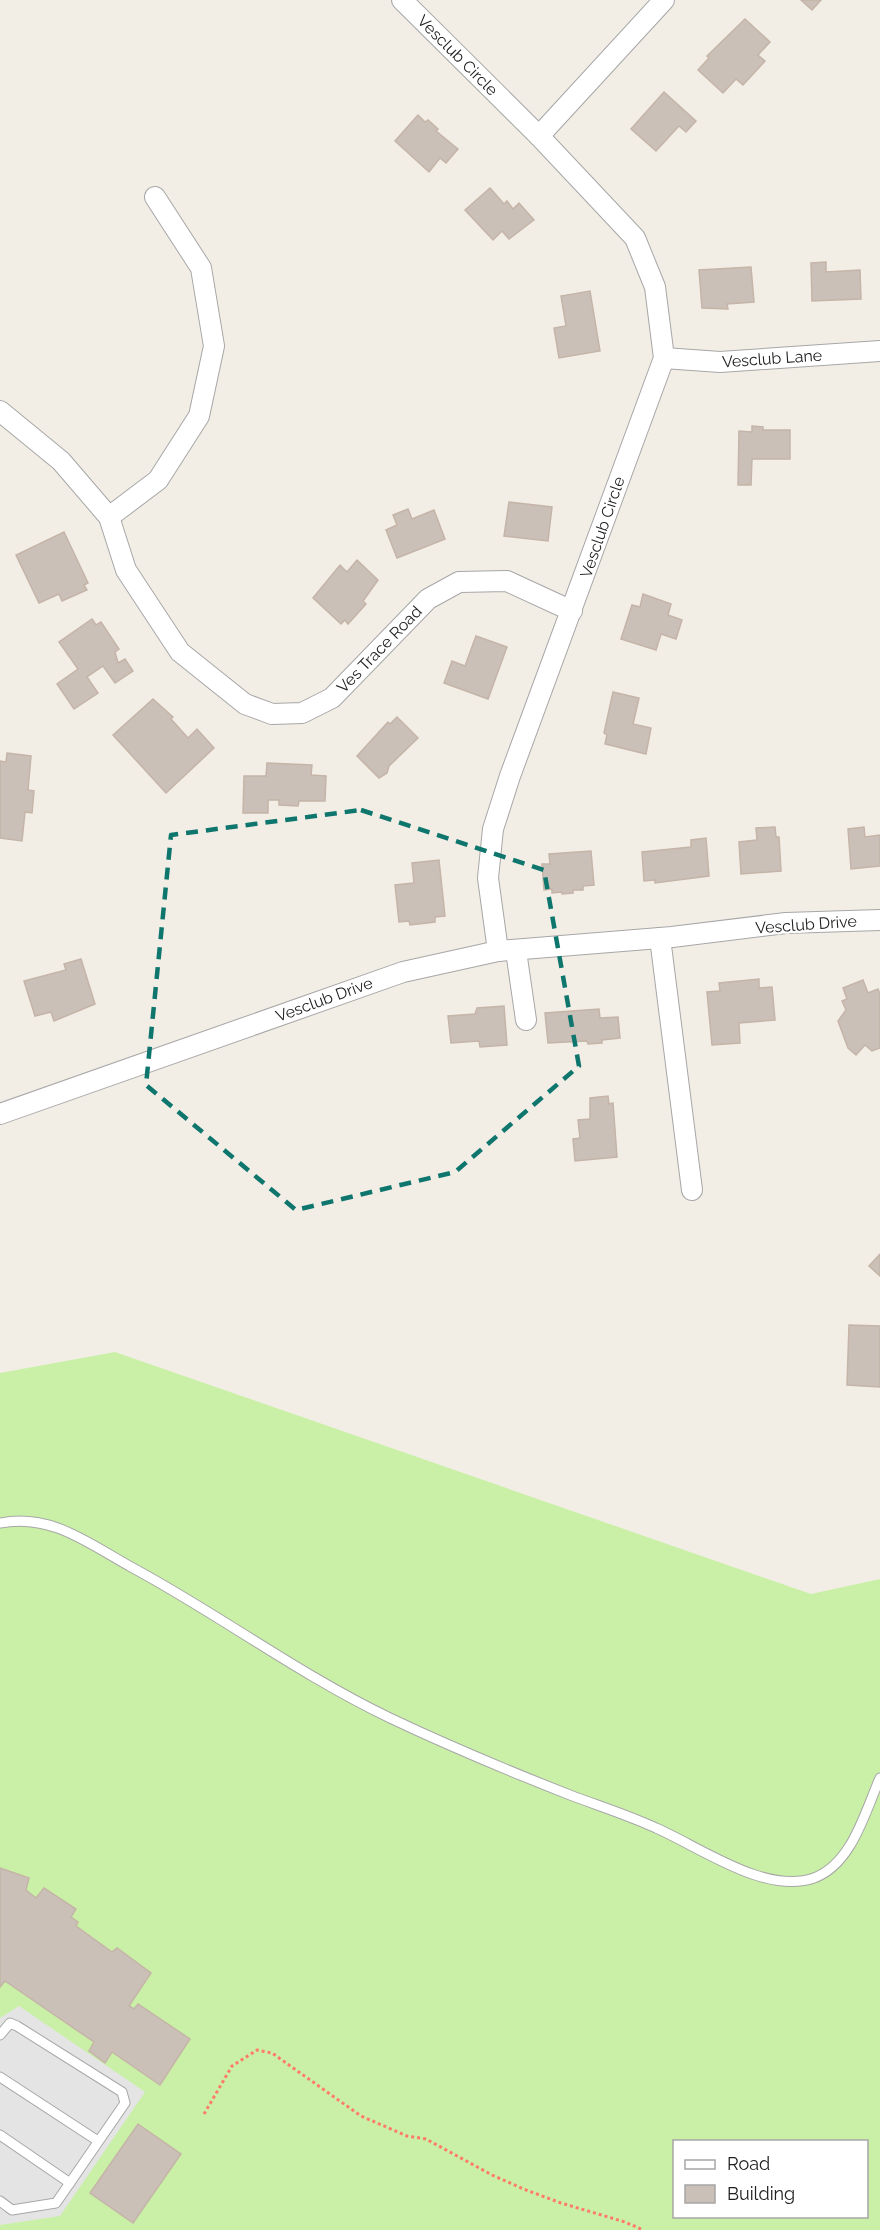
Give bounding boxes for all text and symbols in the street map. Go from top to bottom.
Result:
street label: Vesclub Circle [414,11,502,99]
street label: Vesclub Lane [721,346,823,371]
street label: Vesclub Circle [576,474,629,580]
street label: Ves Trace Road [333,602,426,697]
street label: Vesclub Drive [755,911,857,938]
street label: Vesclub Drive [273,973,375,1026]
legend [673,2140,868,2218]
text: Road [727,2153,770,2174]
text: Building [727,2183,795,2204]

